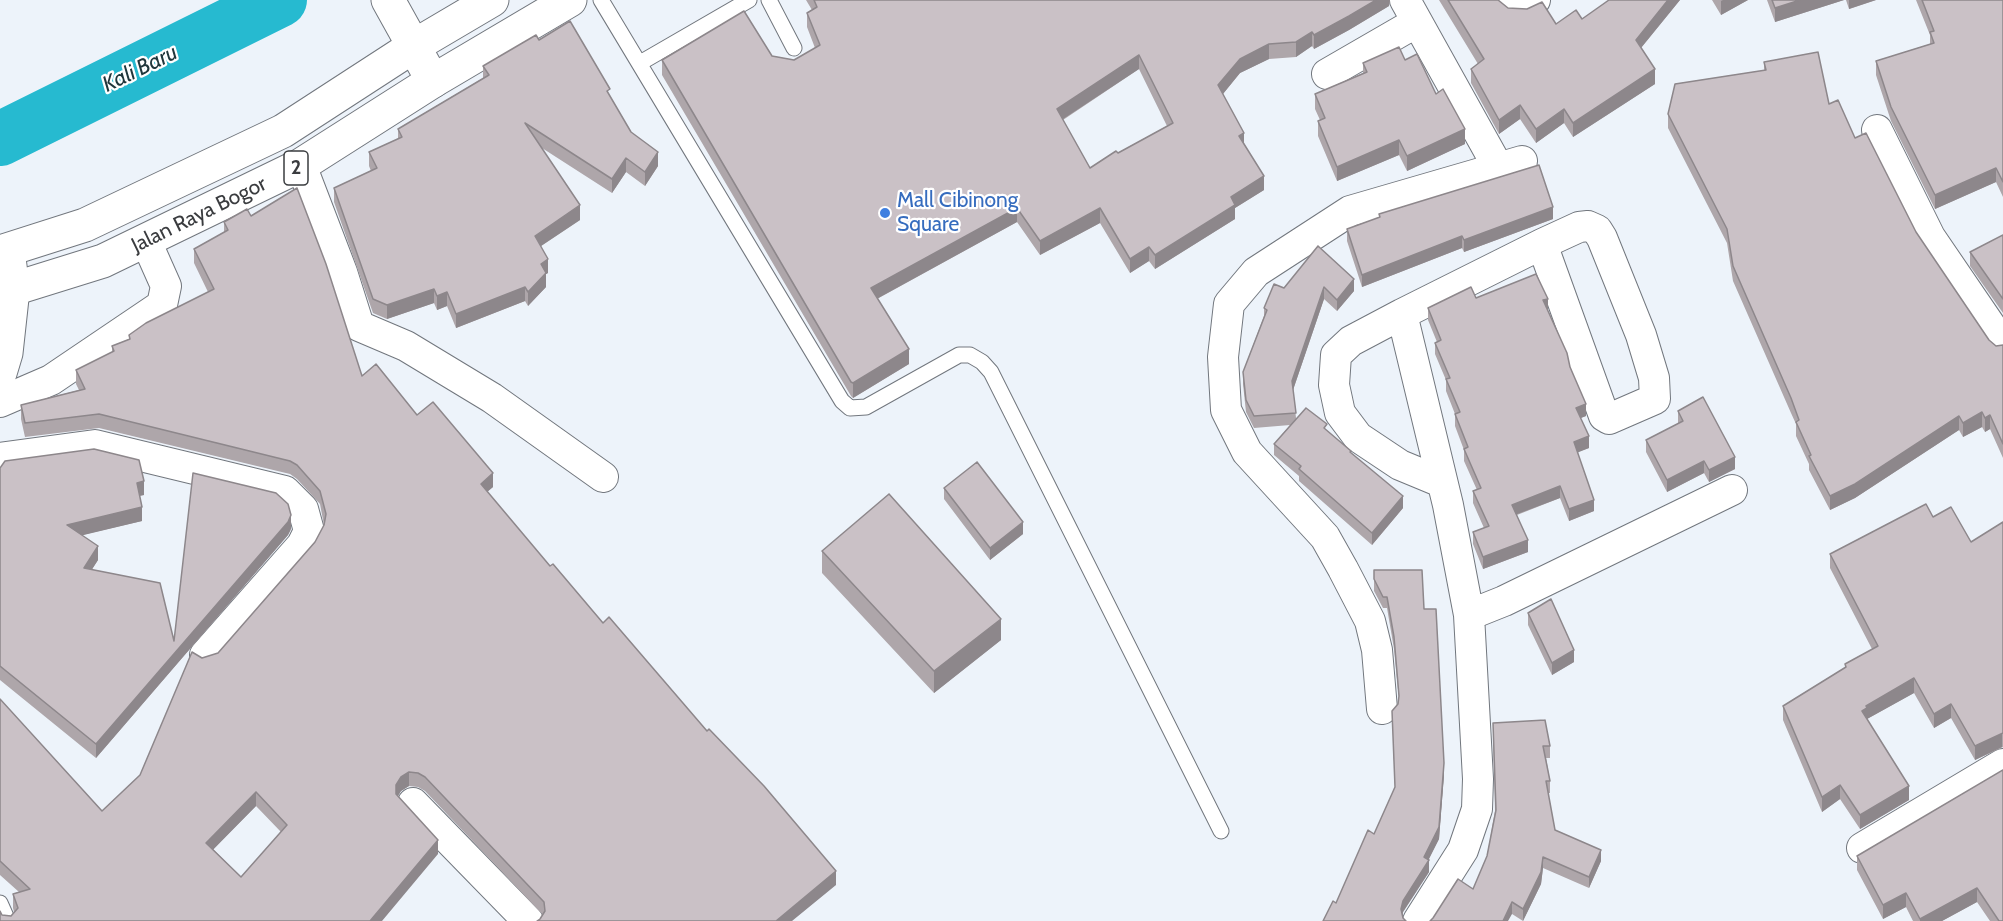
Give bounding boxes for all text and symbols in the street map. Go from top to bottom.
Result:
water label: Kali Baru [98,40,182,98]
road number: 2 [284,151,308,185]
street label: Jalan Raya Bogor [127,171,271,259]
place label: Mall Cibinong Square [897,188,1018,238]
marker: Mall Cibinong Square [878,206,892,220]

